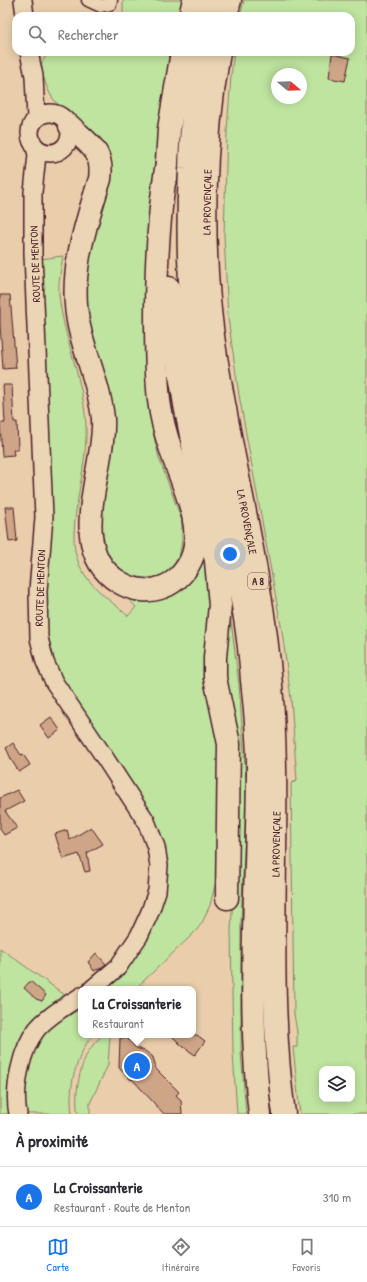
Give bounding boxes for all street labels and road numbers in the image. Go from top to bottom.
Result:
street label: LA PROVENÇALE [199,169,215,235]
street label: ROUTE DE MENTON [27,225,43,303]
street label: LA PROVENÇALE [234,488,260,556]
street label: ROUTE DE MENTON [32,549,48,627]
road number: A 8 [248,573,268,589]
street label: LA PROVENÇALE [268,811,284,877]

